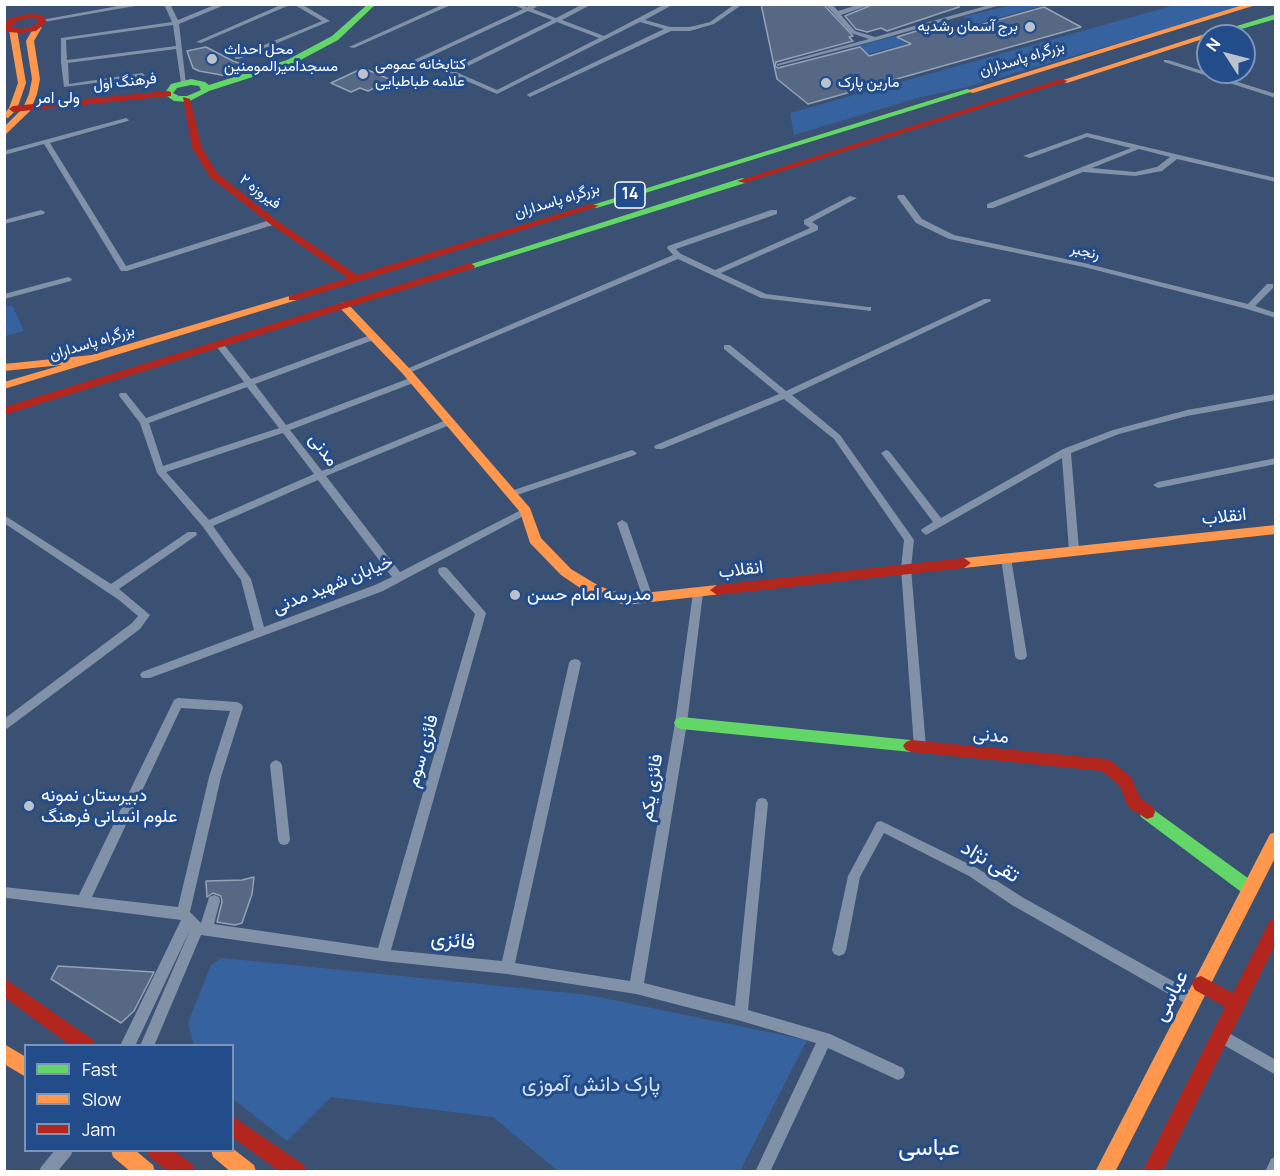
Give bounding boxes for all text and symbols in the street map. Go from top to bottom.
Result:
place label: برج آسمان رشدیه [918,18,1018,36]
marker: برج آسمان رشدیه [1023,20,1037,34]
north arrow [1196,24,1256,84]
text: N [1201,33,1225,56]
street label: بزرگراه پاسداران [977,37,1067,81]
place label: محل احداث مسجدامیرالمومنین [224,41,338,76]
marker: محل احداث مسجدامیرالمومنین [205,52,219,66]
place label: کتابخانه عمومی علامه طباطبایی [375,56,466,91]
marker: کتابخانه عمومی علامه طباطبایی [356,67,370,81]
street label: فرهنگ اول [92,70,158,94]
place label: مارین پارک [838,74,900,92]
marker: مارین پارک [819,76,833,90]
district label: ولی امر [36,89,80,109]
street label: فیروزه ٢ [236,171,284,213]
street label: بزرگراه پاسداران [512,179,602,223]
road number: 14 [615,182,645,208]
street label: رنجبر [1069,240,1101,264]
street label: بزرگراه پاسداران [47,321,137,365]
street label: مدنی [304,429,342,471]
street label: انقلاب [1201,504,1247,530]
street label: خیابان شهید مدنی [270,551,396,619]
street label: انقلاب [717,557,765,583]
place label: مدرسه امام حسن [527,584,651,606]
marker: مدرسه امام حسن [508,588,522,602]
street label: فائزی سوم [402,712,444,790]
street label: مدنی [972,723,1010,749]
street label: فائزی یکم [636,753,668,823]
place label: دبیرستان نمونه علوم انسانی فرهنگ [41,785,177,828]
marker: دبیرستان نمونه علوم انسانی فرهنگ [22,799,36,813]
street label: تقی نژاد [956,835,1024,889]
street label: فائزی [430,926,476,956]
street label: عباسى [1148,966,1194,1026]
legend [24,1044,234,1152]
text: Fast [82,1057,117,1081]
park label: پارک دانش آموزی [522,1072,660,1098]
text: Slow [82,1087,121,1111]
text: Jam [82,1117,116,1141]
district label: عباسی [898,1134,960,1162]

